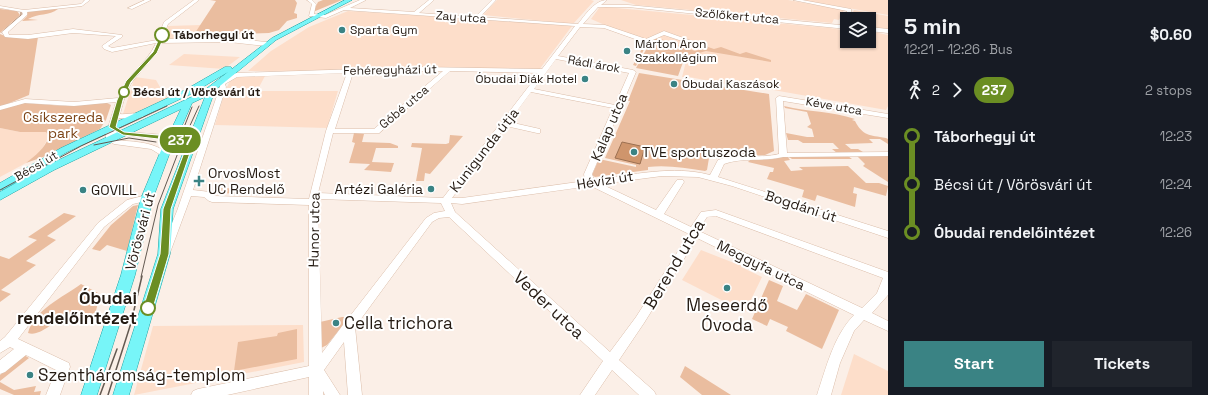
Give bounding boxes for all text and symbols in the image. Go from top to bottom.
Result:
street label: Szőlőkert utca [694,4,780,28]
street label: Zay utca [435,7,487,27]
map controls [840,12,876,48]
button: layers [840,12,876,48]
text: 5 min [904,12,961,40]
place label: Sparta Gym [350,22,418,38]
marker: Sparta Gym [337,25,347,35]
text: $0.60 [1150,25,1192,44]
marker: Táborhegyi út [154,27,170,43]
place label: Táborhegyi út [173,27,254,43]
place label: Márton Áron Szakkollégium [635,36,717,66]
text: 12:21 – 12:26 · Bus [904,41,1013,58]
marker: Márton Áron Szakkollégium [622,46,632,56]
street label: Rádl árok [566,52,622,77]
street label: Fehéregyházi út [343,61,437,79]
place label: Óbudai Diák Hotel [476,71,577,87]
marker: Óbudai Diák Hotel [580,74,590,84]
place label: Óbudai Kaszások [682,76,780,92]
marker: Óbudai Kaszások [669,79,679,89]
icon: walk [904,79,926,101]
icon: forward [946,79,968,101]
text: 237 [982,81,1006,99]
street label: Góbé utca [376,82,432,132]
text: 2 [932,82,940,99]
text: 2 stops [1145,82,1192,99]
place label: Bécsi út / Vörösvári út [133,84,260,100]
marker: Bécsi út / Vörösvári út [118,86,130,98]
street label: Kalap utca [587,90,631,164]
street label: Kéve utca [805,93,864,119]
street label: Kunigunda útja [445,104,523,196]
park label: Csíkszereda park [23,108,103,142]
line badge: 237 [157,127,203,153]
text: Táborhegyi út [934,127,1035,146]
text: 12:23 [1160,128,1192,145]
text: 237 [168,131,192,149]
place label: TVE sportuszoda [642,143,756,161]
street label: Bécsi út [11,147,61,185]
marker: TVE sportuszoda [629,147,639,157]
place label: OrvosMost UC Rendelő [208,164,285,198]
street label: Hévízi út [575,167,635,193]
marker: OrvosMost UC Rendelő [193,175,205,187]
text: Bécsi út / Vörösvári út [934,175,1092,194]
text: 12:24 [1160,176,1192,193]
place label: Artézi Galéria [335,180,423,198]
place label: GOVILL [91,181,137,199]
marker: Artézi Galéria [426,184,436,194]
marker: GOVILL [78,185,88,195]
street label: Bogdáni út [763,186,839,226]
street label: Vörösvári út [121,190,159,272]
street label: Hunor utca [304,192,324,268]
street label: Berend utca [639,215,710,313]
text: Óbudai rendelőintézet [934,223,1095,242]
text: 12:26 [1160,224,1192,241]
street label: Meggyfa utca [714,236,808,294]
street label: Veder utca [509,266,589,344]
marker: Meseerdő Óvoda [722,283,732,293]
place label: Óbudai rendelőintézet [17,287,137,329]
place label: Meseerdő Óvoda [686,294,768,336]
marker: Óbudai rendelőintézet [140,300,156,316]
place label: Cella trichora [344,312,453,334]
marker: Cella trichora [331,318,341,328]
button: Start [904,341,1044,387]
button: Tickets [1052,341,1192,387]
place label: Szentháromság-templom [38,364,246,386]
marker: Szentháromság-templom [25,370,35,380]

